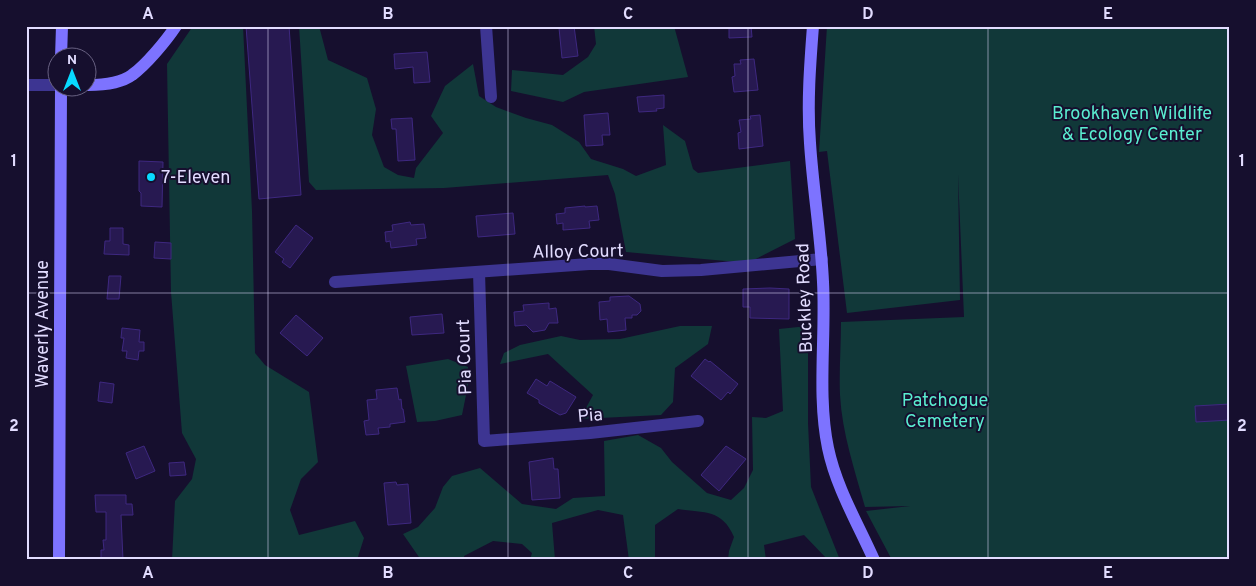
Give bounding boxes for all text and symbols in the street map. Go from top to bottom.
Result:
text: A [142,5,154,25]
text: B [382,5,394,25]
text: C [623,5,633,25]
text: D [862,5,874,25]
text: E [1103,5,1113,25]
north arrow [48,48,98,98]
text: N [67,52,77,69]
park label: Brookhaven Wildlife & Ecology Center [1052,103,1212,147]
text: 1 [11,152,17,172]
text: 1 [1239,152,1245,172]
place label: 7-Eleven [161,167,230,190]
marker: 7-Eleven [145,171,157,183]
street label: Alloy Court [532,240,624,265]
street label: Buckley Road [792,243,819,353]
street label: Waverly Avenue [32,260,55,388]
street label: Pia Court [453,319,478,395]
park label: Patchogue Cemetery [902,390,988,434]
street label: Pia [576,404,604,429]
text: 2 [9,417,19,437]
text: 2 [1237,417,1247,437]
text: A [142,564,154,584]
text: B [382,564,394,584]
text: C [623,564,633,584]
text: D [862,564,874,584]
text: E [1103,564,1113,584]

